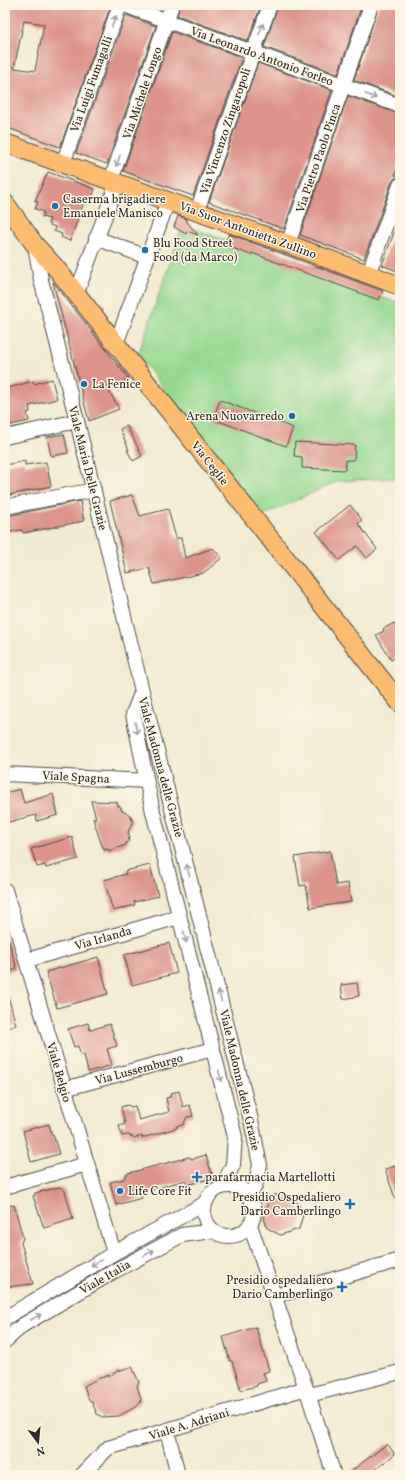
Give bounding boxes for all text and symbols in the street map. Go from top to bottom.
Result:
one-way arrow [110,16,118,28]
one-way arrow [258,22,265,35]
street label: Via Leonardo Antonio Forleo [188,24,335,90]
street label: Via Luigi Fumagalli [67,34,117,135]
street label: Via Michele Longo [120,45,166,142]
street label: Via Vincenzo Zingaropoli [197,66,255,197]
one-way arrow [365,92,377,100]
street label: Via Pietro Paolo Pinca [293,102,345,215]
one-way arrow [114,154,121,167]
place label: Caserma brigadiere Emanuele Manisco [63,192,166,222]
street label: Via Suor Antonietta Zullino [177,199,318,263]
marker: Caserma brigadiere Emanuele Manisco [50,201,60,211]
place label: Blu Food Street Food (da Marco) [153,236,238,266]
marker: Blu Food Street Food (da Marco) [140,245,150,255]
place label: La Fenice [92,377,141,393]
marker: La Fenice [79,379,89,389]
street label: Viale Maria Delle Grazie [64,404,110,533]
place label: Arena Nuovarredo [186,409,284,425]
marker: Arena Nuovarredo [287,411,297,421]
street label: Via Ceglie [187,438,232,489]
street label: Viale Madonna delle Grazie [134,695,187,840]
one-way arrow [133,721,141,734]
street label: Viale Spagna [42,768,110,788]
one-way arrow [184,864,191,877]
street label: Via Irlanda [73,923,134,955]
one-way arrow [181,930,189,943]
one-way arrow [216,990,223,1003]
street label: Viale Madonna delle Grazie [215,1008,263,1153]
street label: Viale Belgio [42,1040,74,1104]
street label: Via Lussemburgo [93,1051,185,1089]
one-way arrow [217,1069,224,1082]
place label: parafarmacia Martellotti [205,1170,336,1186]
marker: parafarmacia Martellotti [192,1172,202,1182]
place label: Life Core Fit [128,1184,192,1200]
marker: Life Core Fit [115,1186,125,1196]
place label: Presidio Ospedaliero Dario Camberlingo [232,1190,341,1220]
marker: Presidio Ospedaliero Dario Camberlingo [344,1198,356,1210]
one-way arrow [143,1248,155,1256]
street label: Viale Italia [77,1257,134,1299]
one-way arrow [90,1260,102,1268]
place label: Presidio ospedaliero Dario Camberlingo [226,1273,333,1303]
marker: Presidio ospedaliero Dario Camberlingo [336,1281,348,1293]
one-way arrow [30,1313,42,1321]
street label: Viale A. Adriani [147,1405,232,1445]
north arrow [18,1422,58,1462]
text: N [34,1442,46,1458]

